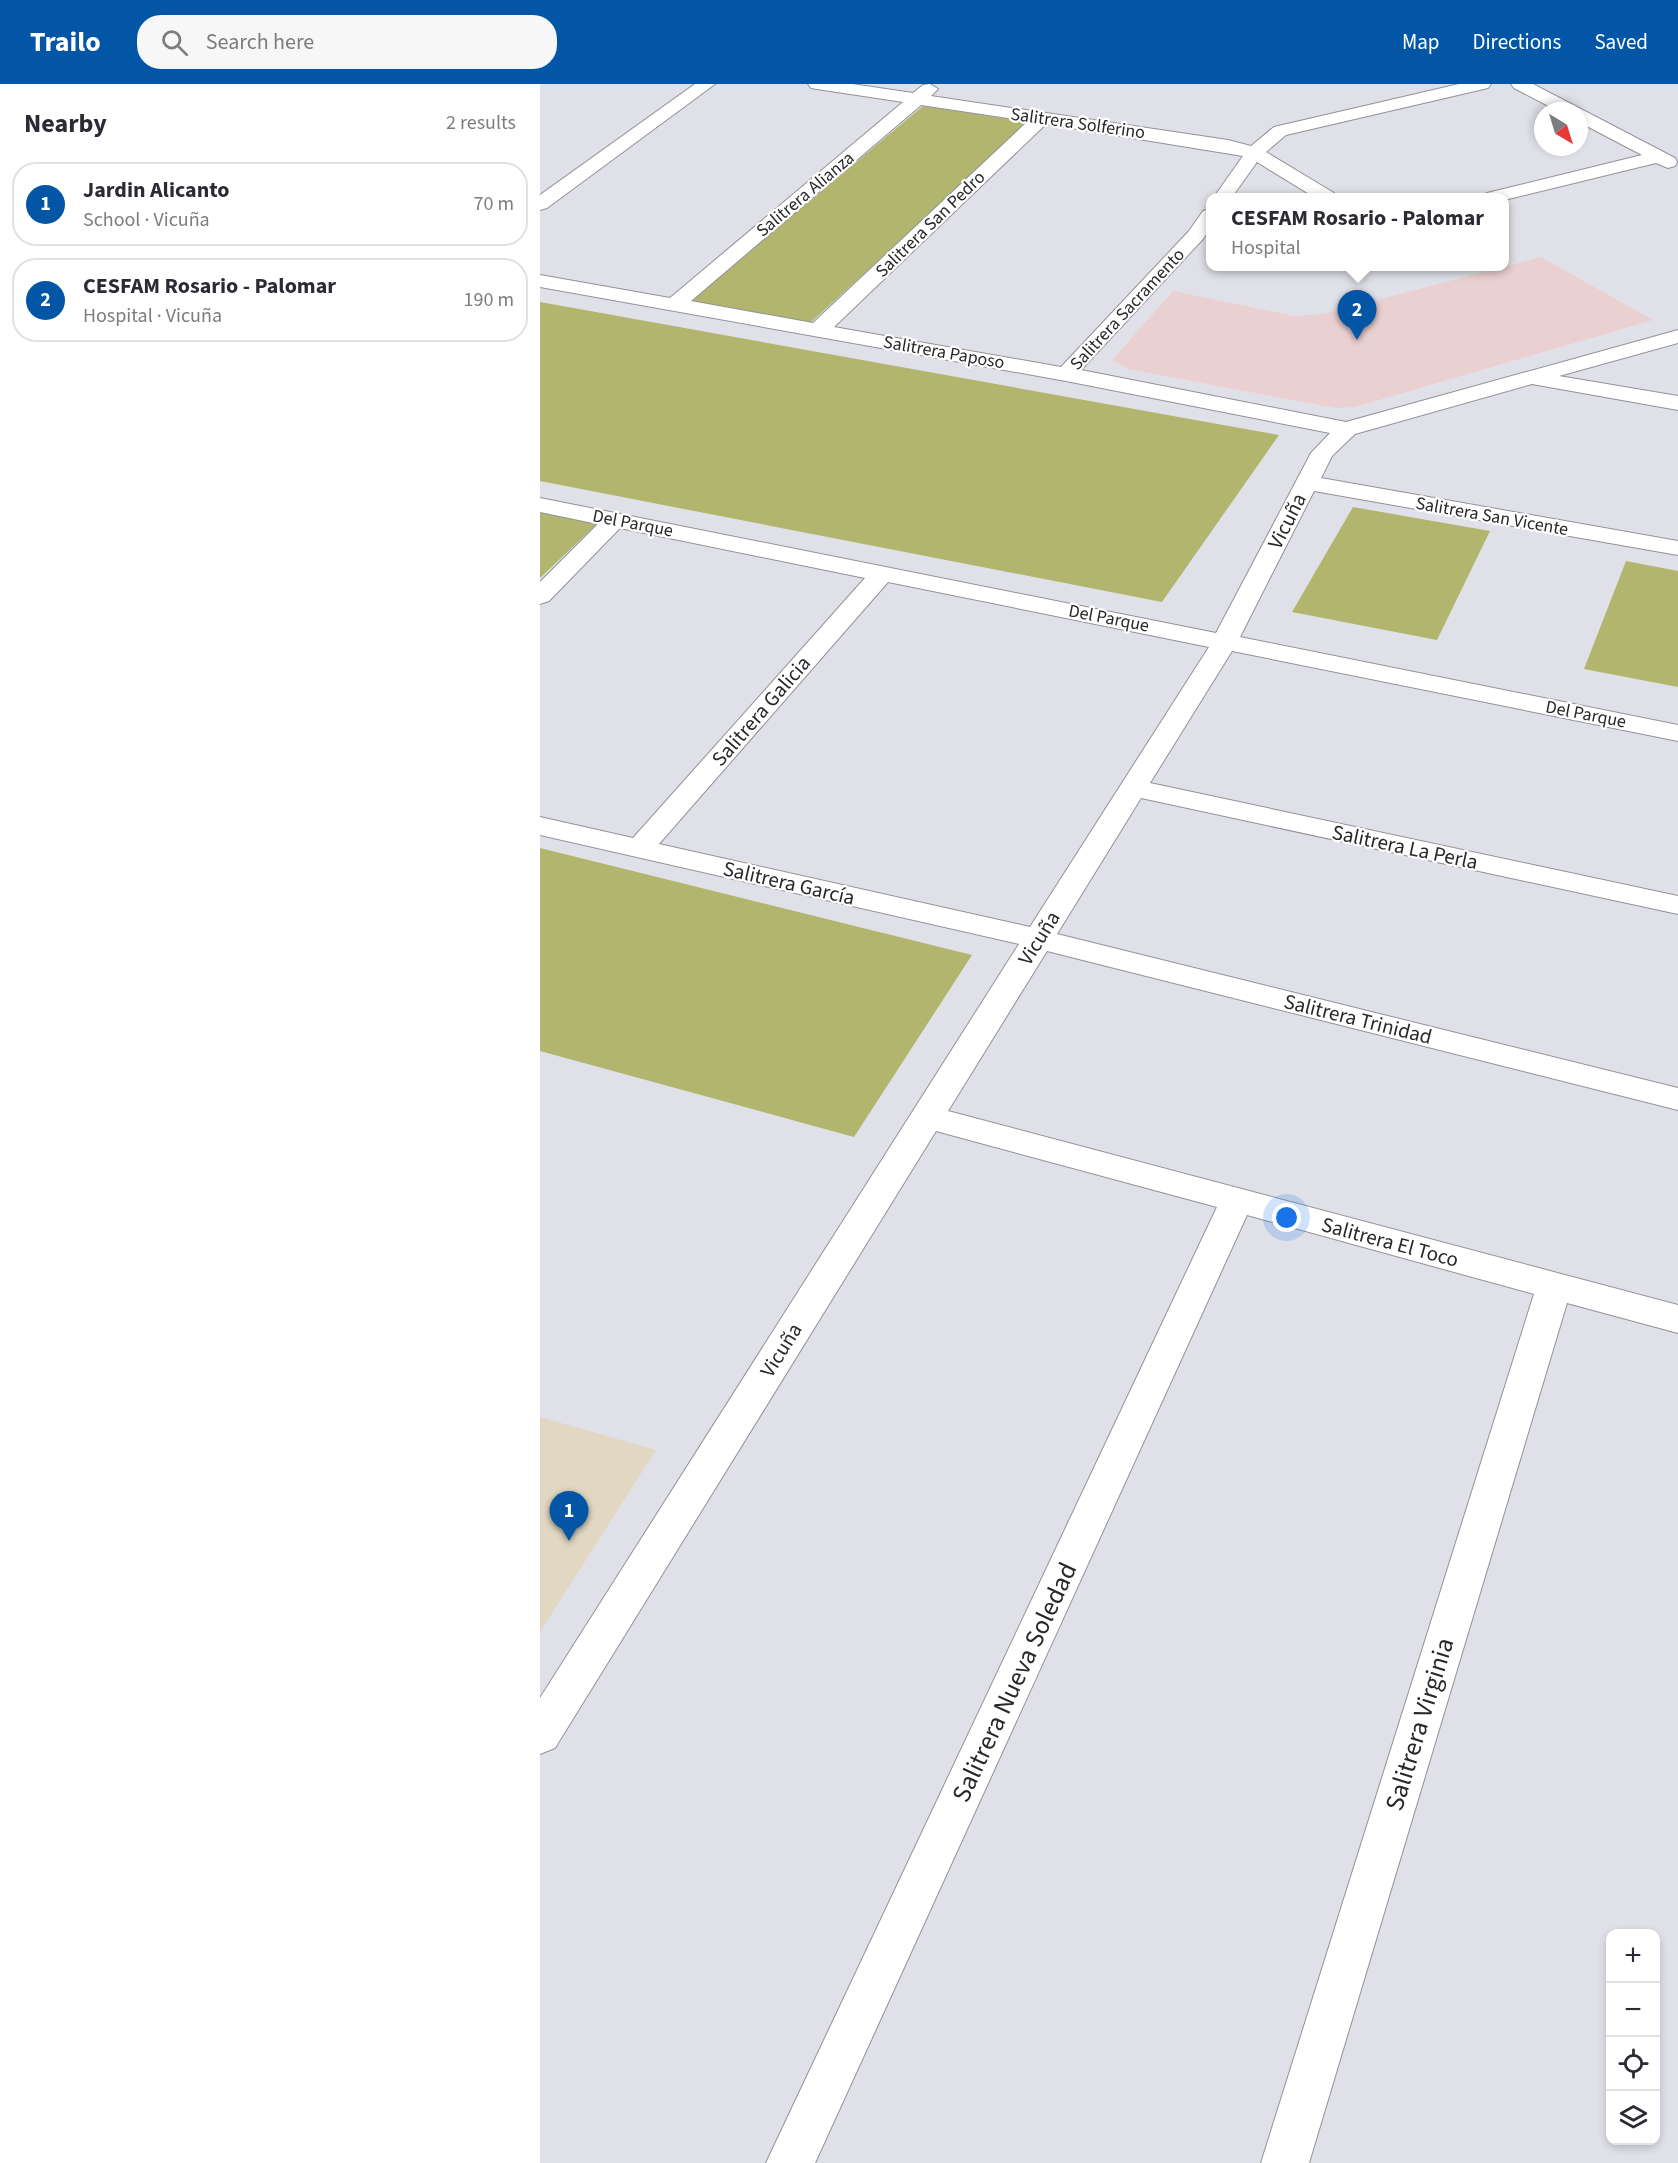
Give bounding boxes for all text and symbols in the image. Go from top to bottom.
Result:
search box [137,15,557,69]
text: Trailo [30,22,101,62]
icon: search [158,26,191,59]
text: Search here [206,26,314,58]
text: Map [1402,27,1440,57]
text: Directions [1473,27,1561,57]
text: Saved [1594,27,1648,57]
street label: Salitrera Solferino [1009,102,1147,145]
north arrow [1534,102,1588,156]
text: Nearby [24,105,107,142]
text: 2 results [446,109,516,137]
street label: Salitrera Alianza [751,146,860,243]
street label: Salitrera San Pedro [870,165,991,283]
text: Jardin Alicanto [83,174,229,206]
text: 1 [40,190,51,218]
text: 70 m [474,190,514,218]
popup [1206,193,1509,271]
text: CESFAM Rosario - Palomar [1231,202,1484,234]
text: School · Vicuña [83,206,210,234]
text: Hospital [1231,234,1301,262]
street label: Salitrera Sacramento [1064,243,1191,376]
text: CESFAM Rosario - Palomar [83,270,336,302]
text: 2 [40,286,51,314]
text: 190 m [464,286,514,314]
pin: 2 [1338,290,1376,340]
text: Hospital · Vicuña [83,302,222,330]
street label: Salitrera Paposo [881,330,1007,375]
street label: Vicuña [1260,488,1314,554]
street label: Salitrera San Vicente [1414,491,1570,542]
street label: Del Parque [591,503,675,544]
street label: Del Parque [1067,598,1151,639]
street label: Salitrera Galicia [704,649,818,773]
street label: Del Parque [1544,694,1628,735]
street label: Salitrera La Perla [1329,817,1481,877]
street label: Salitrera García [720,853,858,913]
street label: Vicuña [1011,905,1067,971]
street label: Salitrera Trinidad [1281,986,1435,1052]
your location [1272,1203,1301,1232]
street label: Salitrera El Toco [1318,1209,1462,1275]
street label: Vicuña [753,1317,809,1383]
pin: 1 [549,1492,588,1541]
street label: Salitrera Nueva Soledad [943,1556,1086,1808]
street label: Salitrera Virginia [1376,1633,1463,1815]
map controls [1606,1929,1660,2145]
button: + [1606,1929,1660,1983]
button: − [1606,1983,1660,2037]
button: locate [1606,2037,1660,2091]
button: layers [1606,2091,1660,2145]

